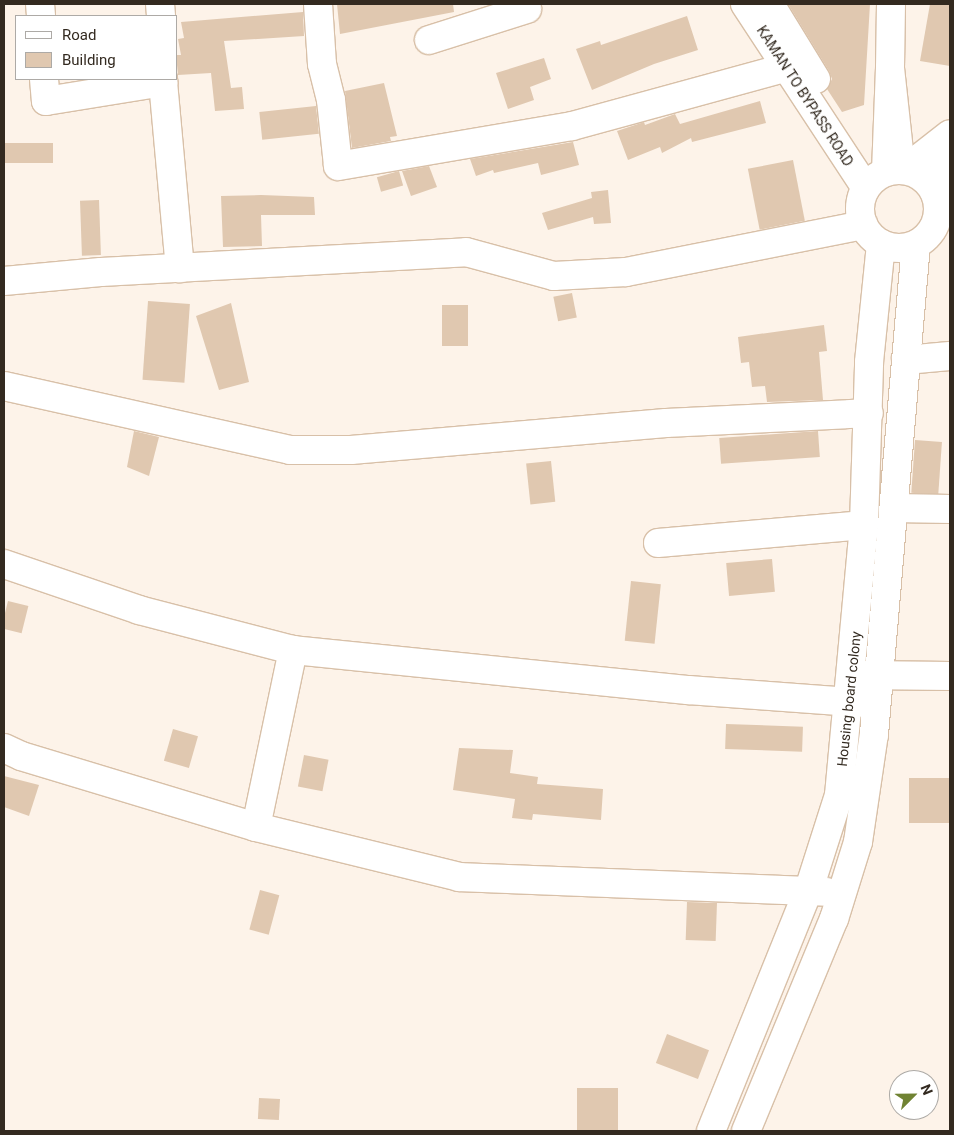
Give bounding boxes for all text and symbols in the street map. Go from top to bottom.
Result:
legend [15,15,178,80]
street label: KAMAN TO BYPASS ROAD [753,22,857,170]
text: Road [62,26,96,44]
text: Building [62,51,116,69]
street label: Housing board colony [834,631,864,767]
north arrow [889,1070,939,1120]
text: N [918,1082,936,1097]

